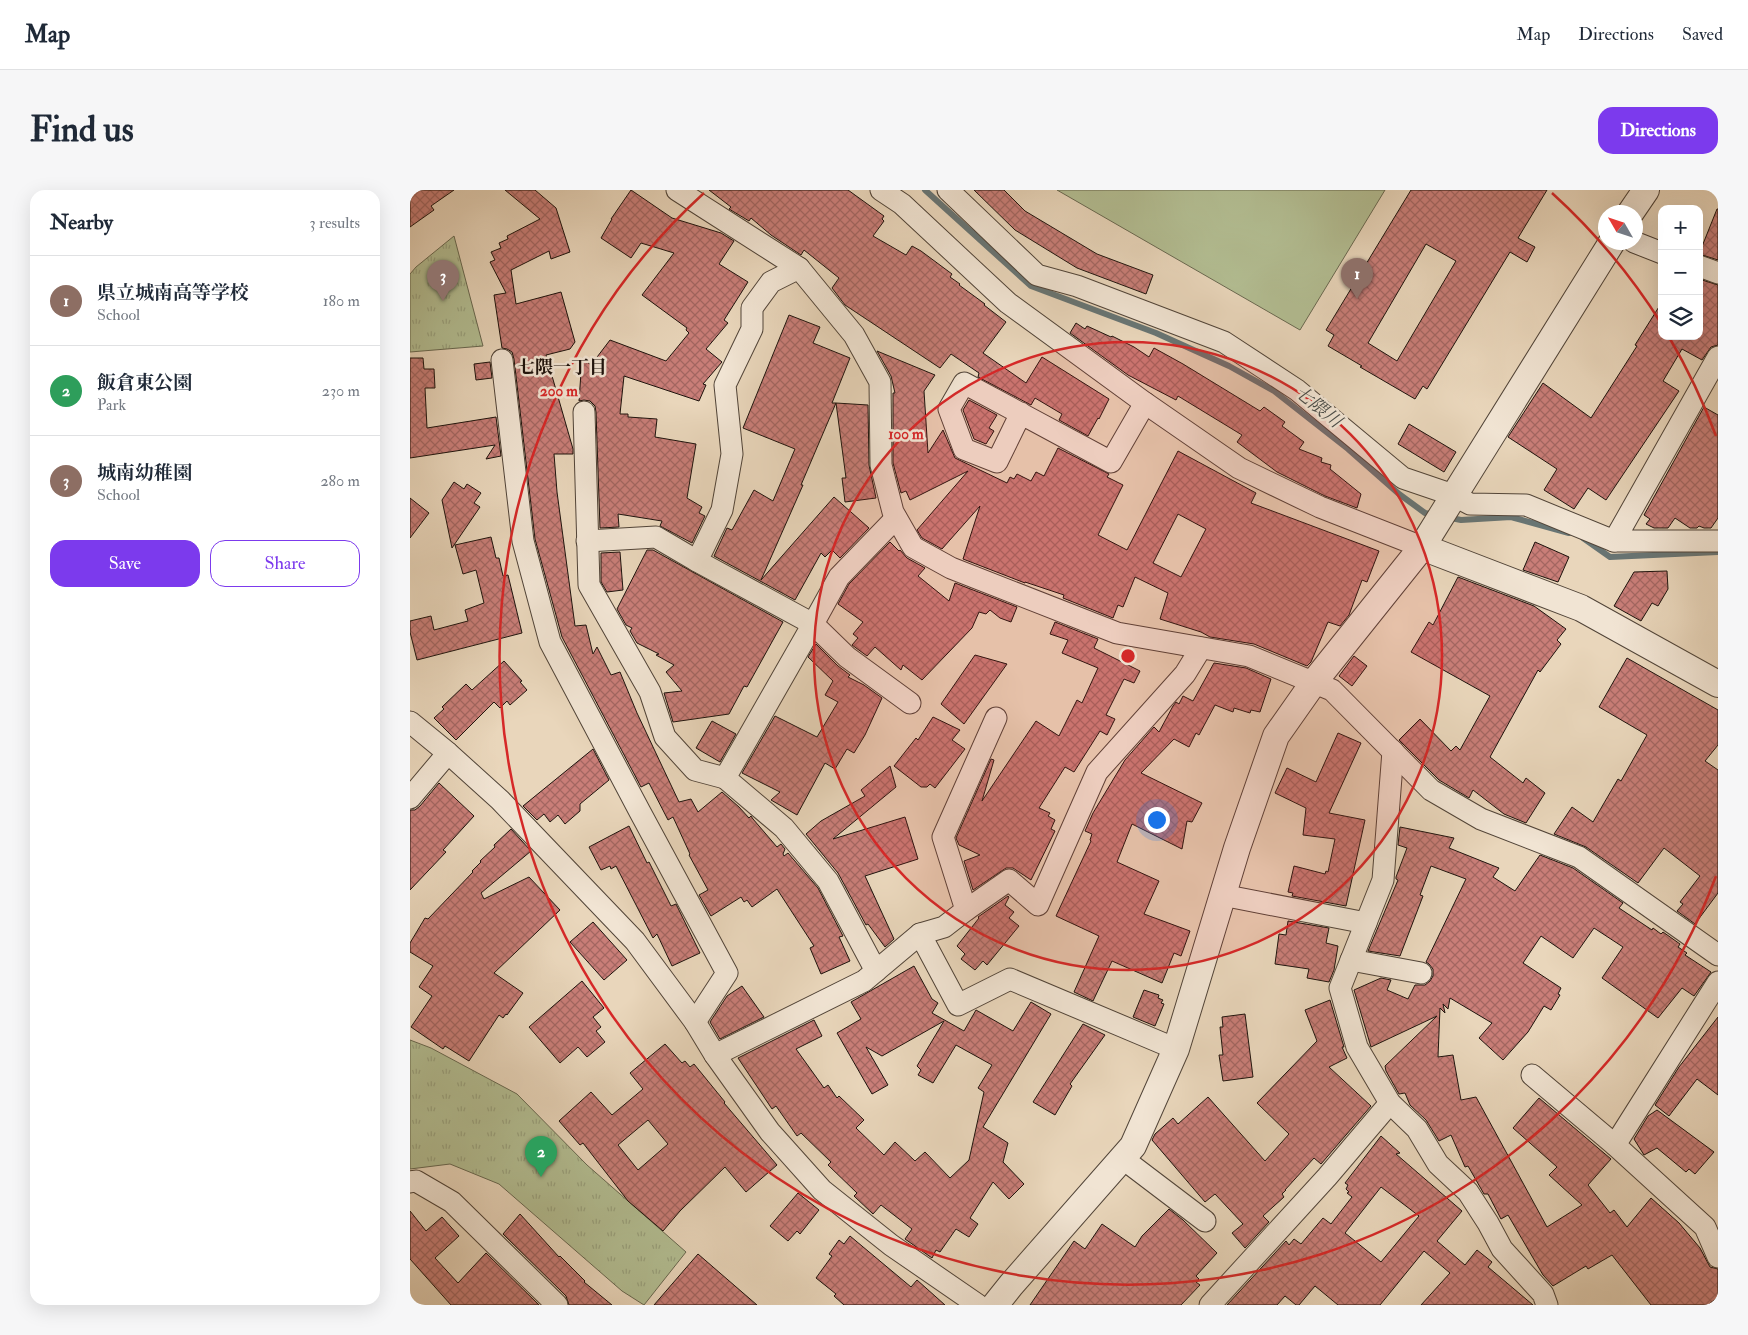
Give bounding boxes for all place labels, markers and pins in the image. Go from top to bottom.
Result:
pin: 1 [1341,258,1373,299]
pin: 3 [427,260,459,301]
centre of rings [1119,647,1137,665]
pin: 2 [525,1136,557,1177]

